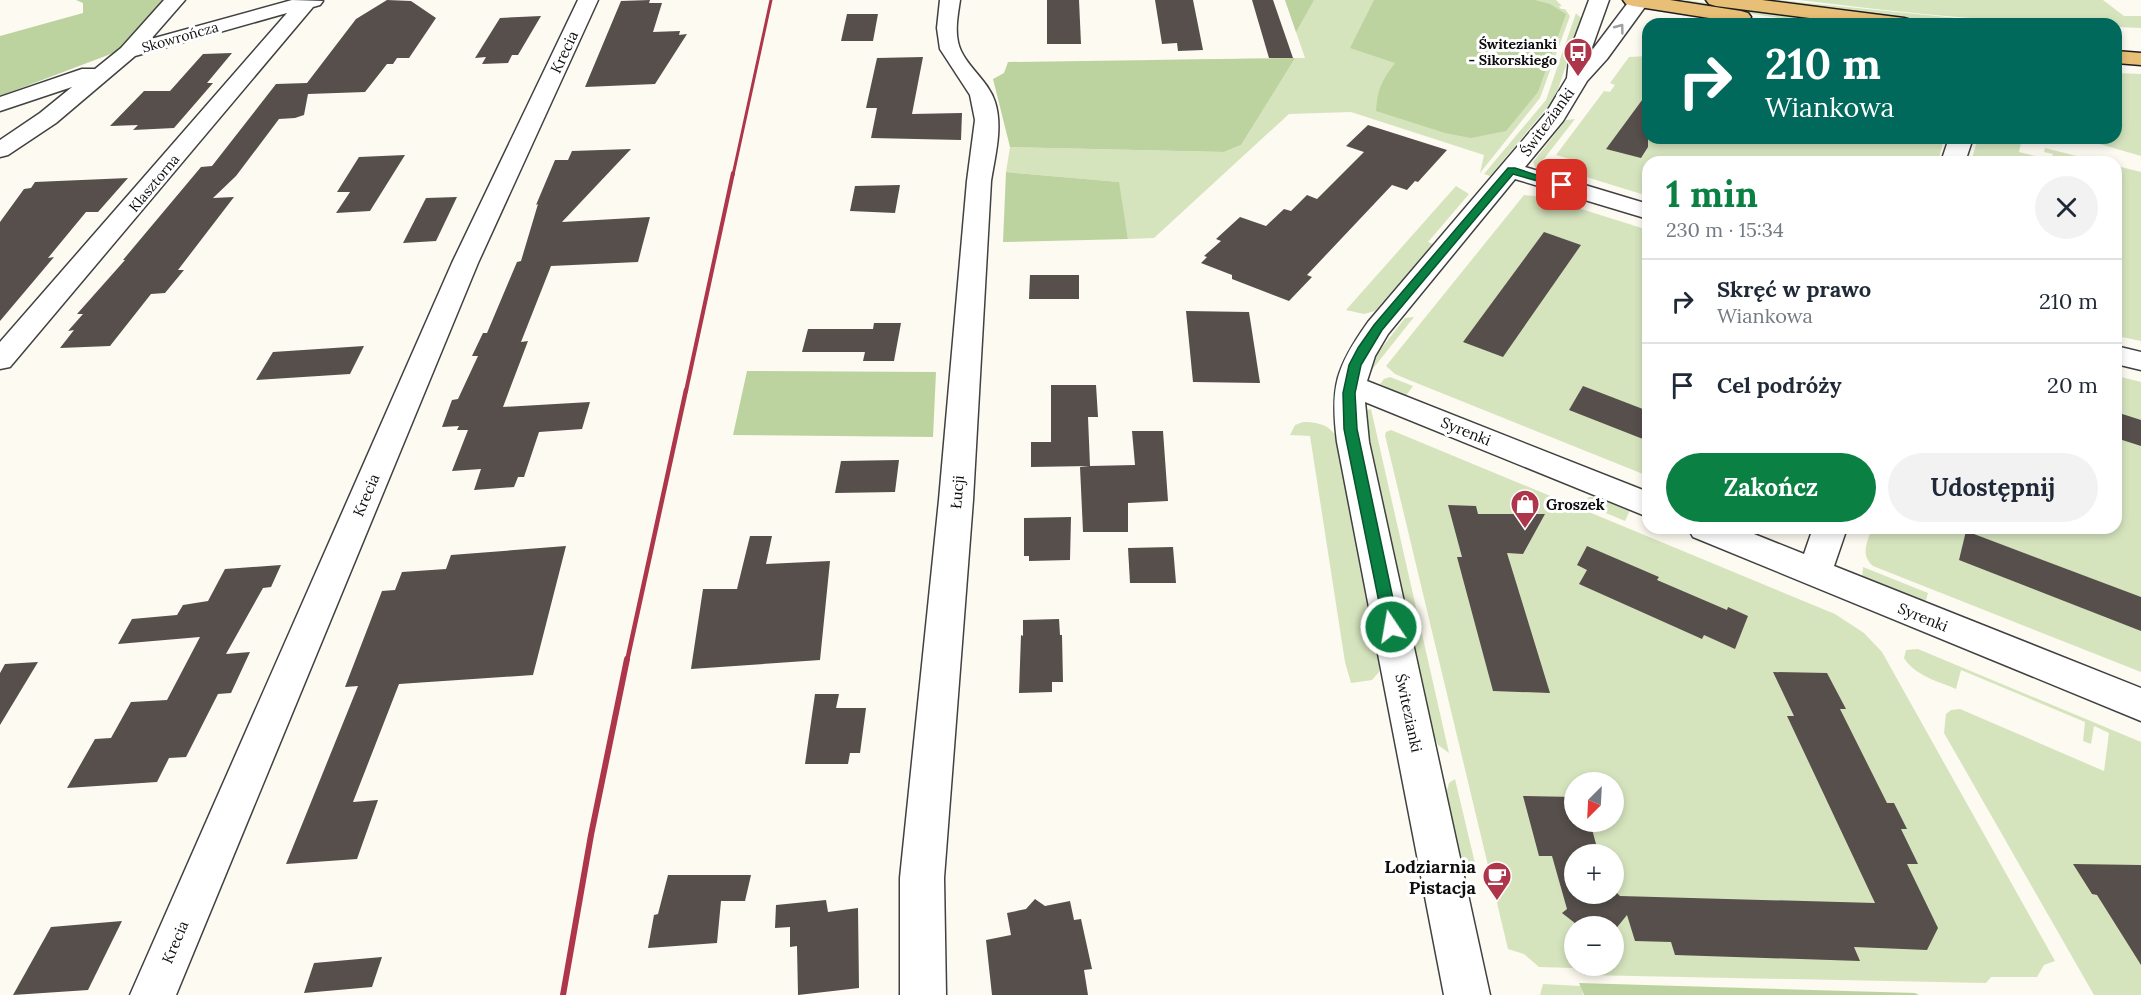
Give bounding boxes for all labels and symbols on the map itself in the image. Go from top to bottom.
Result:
street label: Skowrończa [140,17,220,57]
one-way arrow [1613,24,1624,35]
street label: Krecia [546,28,582,76]
place label: Świtezianki - Sikorskiego [1469,35,1557,69]
bus stop icon: Świtezianki - Sikorskiego [1562,36,1594,78]
street label: Świtezianki [1516,84,1578,160]
street label: Klasztorna [125,151,183,215]
pin [1536,159,1587,210]
street label: Syrenki [1438,412,1494,450]
street label: Krecia [349,471,384,519]
street label: Łucji [946,474,968,510]
shop icon: Groszek [1509,488,1541,530]
place label: Groszek [1546,495,1605,514]
position arrow [1359,595,1423,659]
street label: Syrenki [1895,598,1951,636]
street label: Świtezianki [1391,672,1427,754]
north arrow [1564,772,1624,832]
place label: Lodziarnia Pistacja [1384,855,1477,899]
cafe icon: Lodziarnia Pistacja [1481,860,1513,902]
street label: Krecia [158,918,193,966]

